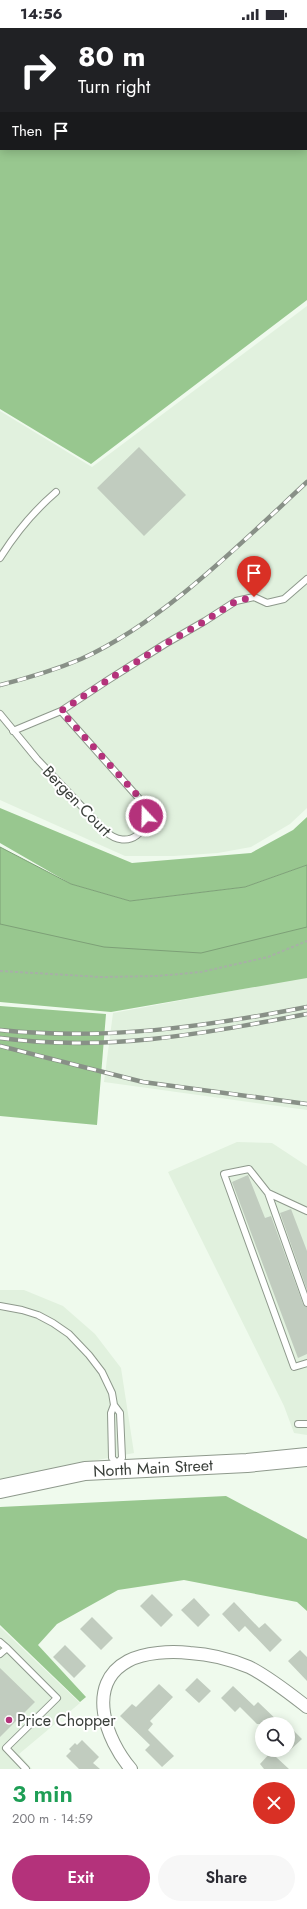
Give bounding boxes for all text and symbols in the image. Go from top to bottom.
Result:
text: 14:56 [20,3,63,25]
text: 80 m [78,36,145,77]
icon: right [12,44,64,96]
text: Turn right [78,74,150,100]
text: Then [12,120,42,142]
icon: arrive [50,120,72,142]
pin [237,556,271,597]
icon: arrive [243,562,265,584]
street label: Bergen Court [37,760,117,842]
position arrow [125,795,167,837]
street label: North Main Street [93,1453,214,1483]
place label: Price Chopper [17,1709,116,1732]
marker: Price Chopper [4,1715,14,1725]
map controls [255,1717,295,1757]
button: search [255,1717,295,1757]
text: 3 min [12,1776,73,1811]
button: close [253,1782,295,1824]
text: 200 m · 14:59 [12,1809,93,1828]
button: Exit [12,1855,150,1901]
button: Share [158,1855,295,1901]

